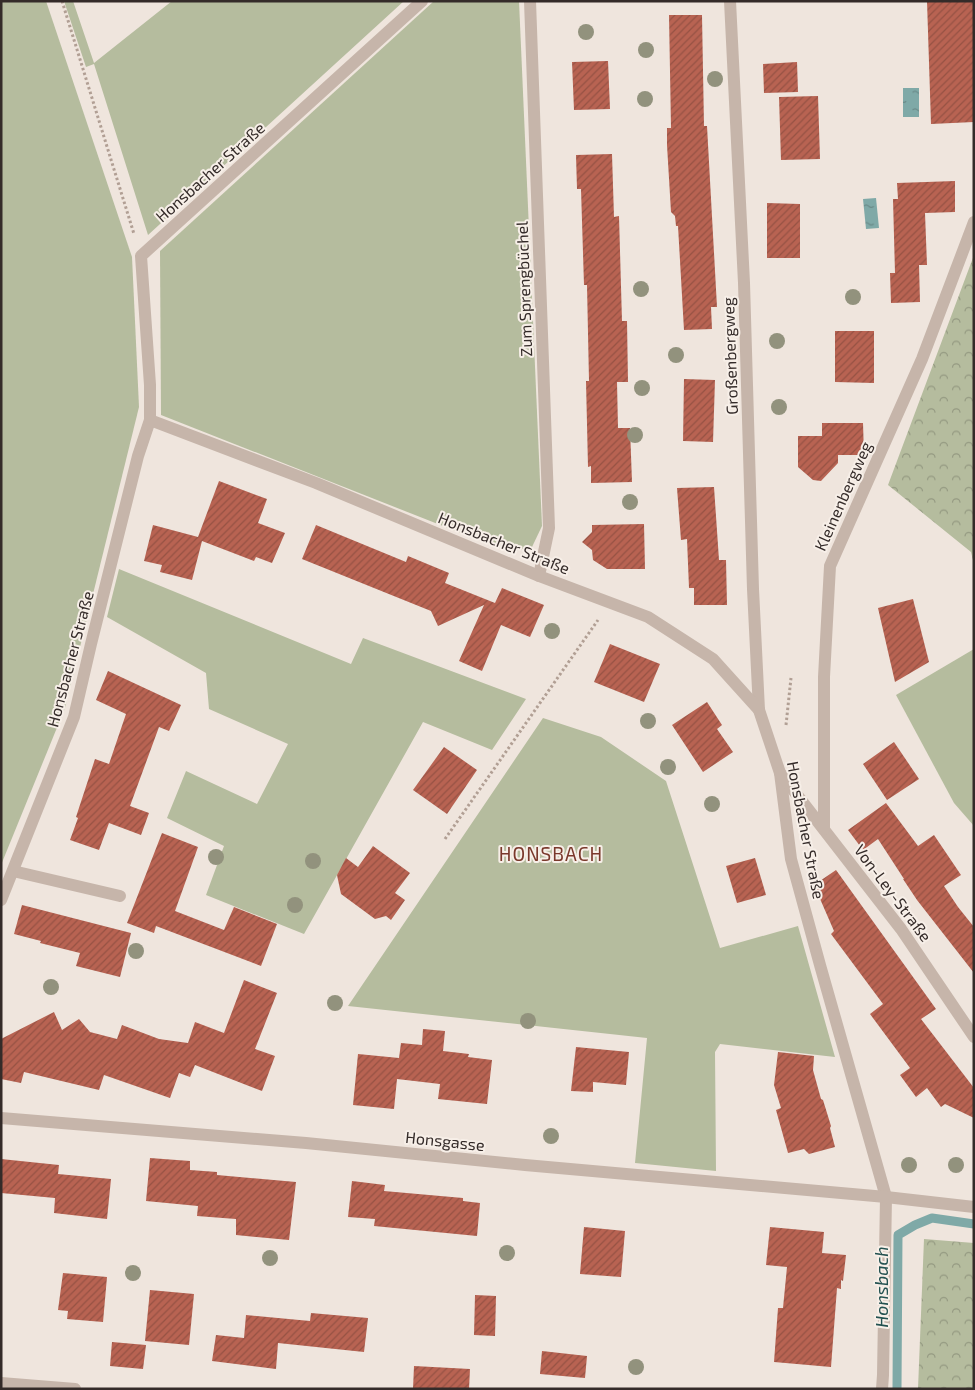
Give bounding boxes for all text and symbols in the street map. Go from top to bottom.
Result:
street label: Honsbacher Straße [151,118,268,226]
street label: Zum Sprengbüchel [512,221,535,357]
street label: Großenbergweg [718,297,741,415]
street label: Kleinenbergweg [810,438,875,553]
street label: Honsbacher Straße [436,507,573,578]
street label: Honsbacher Straße [42,589,97,729]
street label: Honsbacher Straße [784,759,829,900]
street label: Von-Ley-Straße [851,840,936,945]
district label: HONSBACH [499,842,603,865]
street label: Honsgasse [404,1127,486,1154]
water label: Honsbach [870,1246,892,1328]

